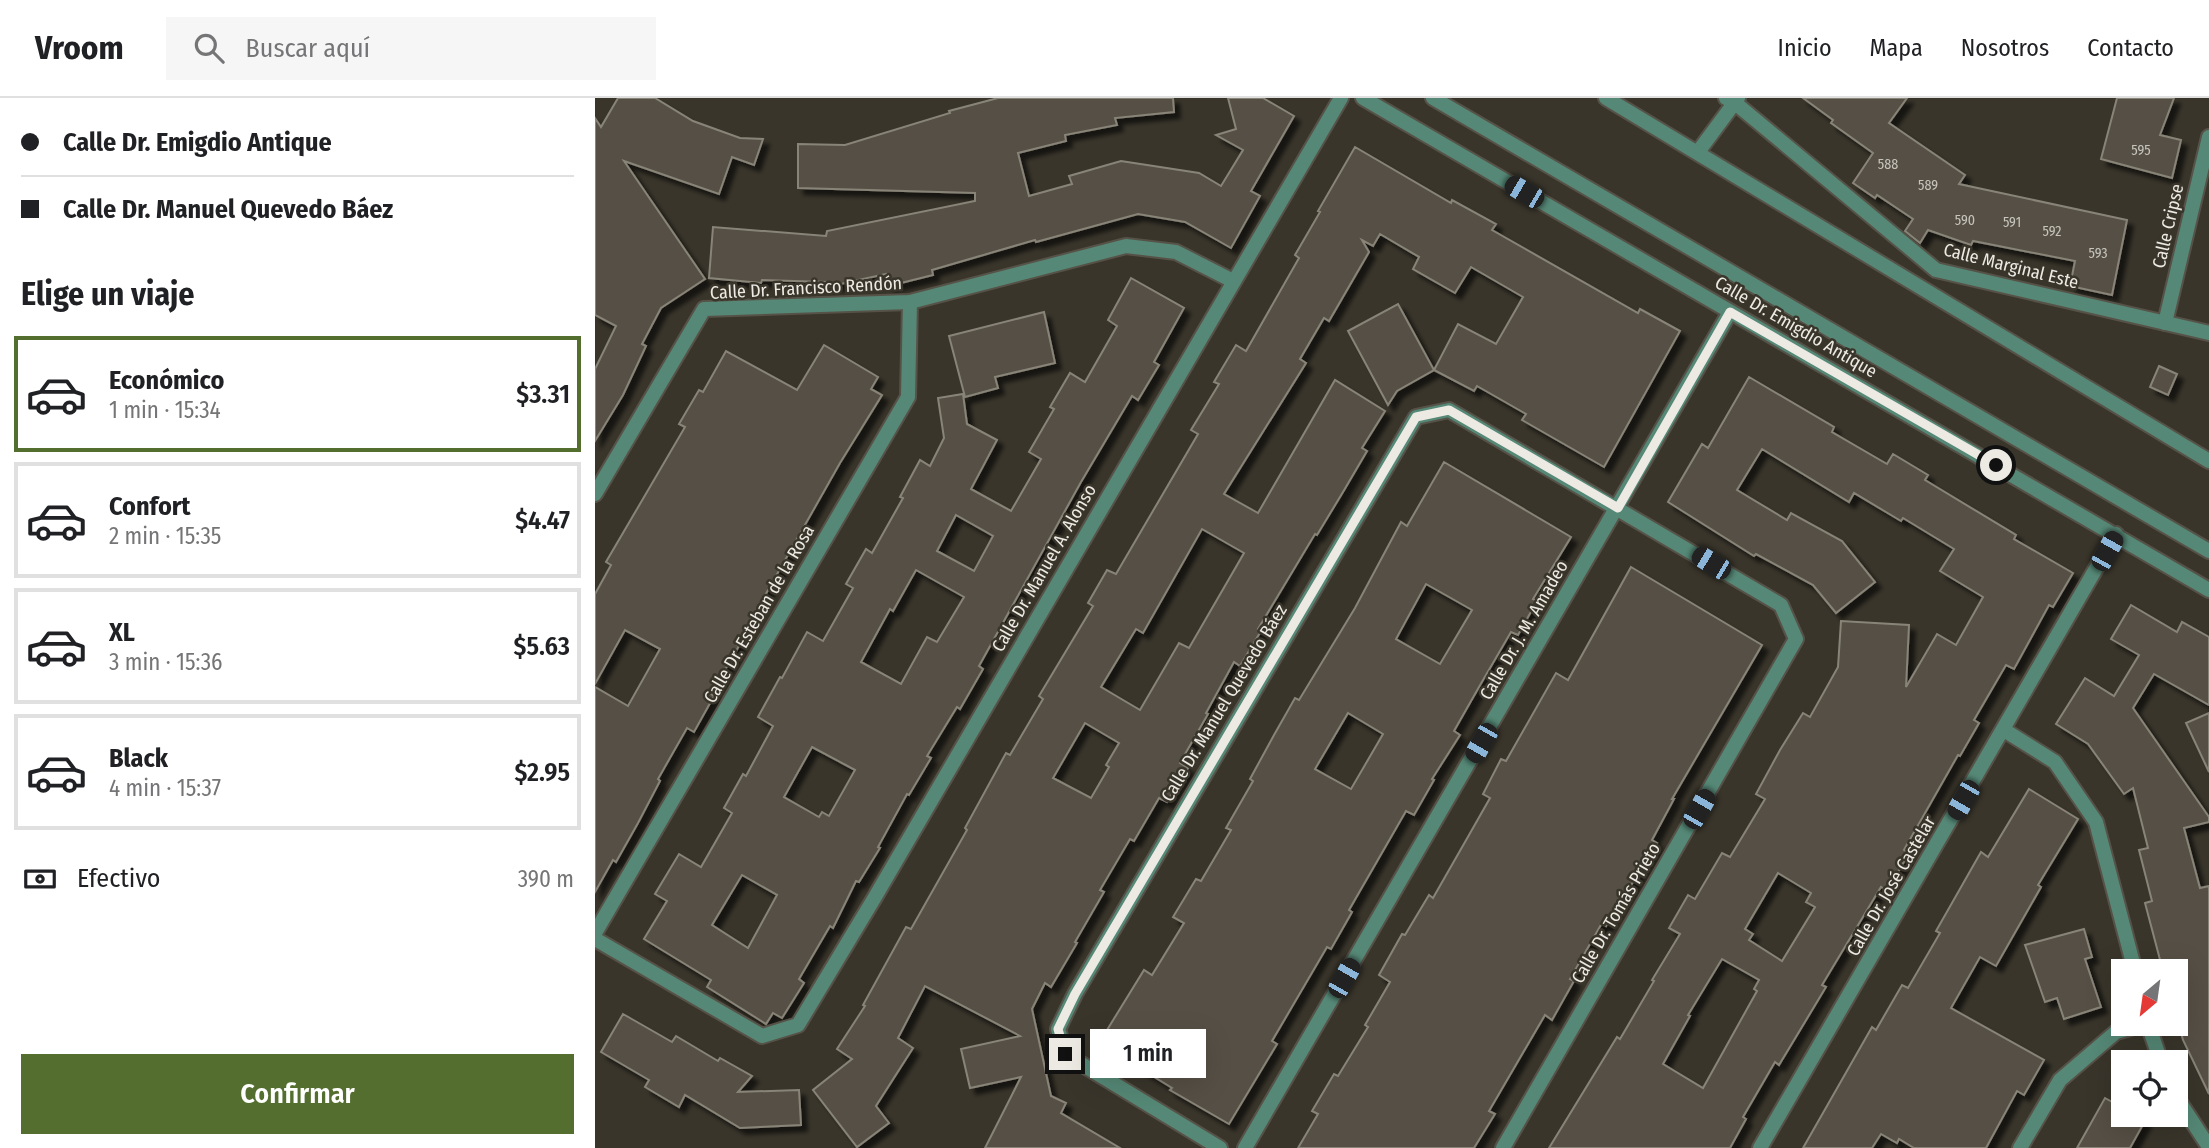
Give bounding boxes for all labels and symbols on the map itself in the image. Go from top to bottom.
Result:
house number: 595 [2131,142,2151,159]
house number: 588 [1878,156,1898,173]
car [1501,172,1548,212]
house number: 589 [1918,177,1938,194]
street label: Calle Cripse [2148,182,2188,270]
house number: 590 [1955,212,1975,229]
house number: 591 [2003,214,2021,231]
house number: 592 [2043,223,2061,240]
street label: Calle Marginal Este [1941,239,2081,293]
house number: 593 [2088,245,2108,262]
street label: Calle Dr. Francisco Rendón [709,272,903,304]
street label: Calle Dr. Emigdio Antique [1711,272,1881,382]
route start [1980,449,2012,481]
street label: Calle Dr. Manuel A. Alonso [987,480,1101,656]
street label: Calle Dr. Esteban de la Rosa [699,521,819,707]
car [2088,528,2127,574]
car [1688,543,1735,583]
street label: Calle Dr. J. M. Amadeo [1475,556,1573,704]
street label: Calle Dr. Manuel Quevedo Báez [1156,600,1292,806]
car [1462,720,1501,766]
car [1944,777,1983,823]
car [1680,786,1719,832]
street label: Calle Dr. José Castelar [1842,811,1940,960]
street label: Calle Dr. Tomás Prieto [1567,839,1665,987]
car [1325,955,1364,1001]
north arrow [2111,959,2187,1036]
callout: 1 min [1089,1030,1205,1079]
route end [1049,1038,1081,1070]

